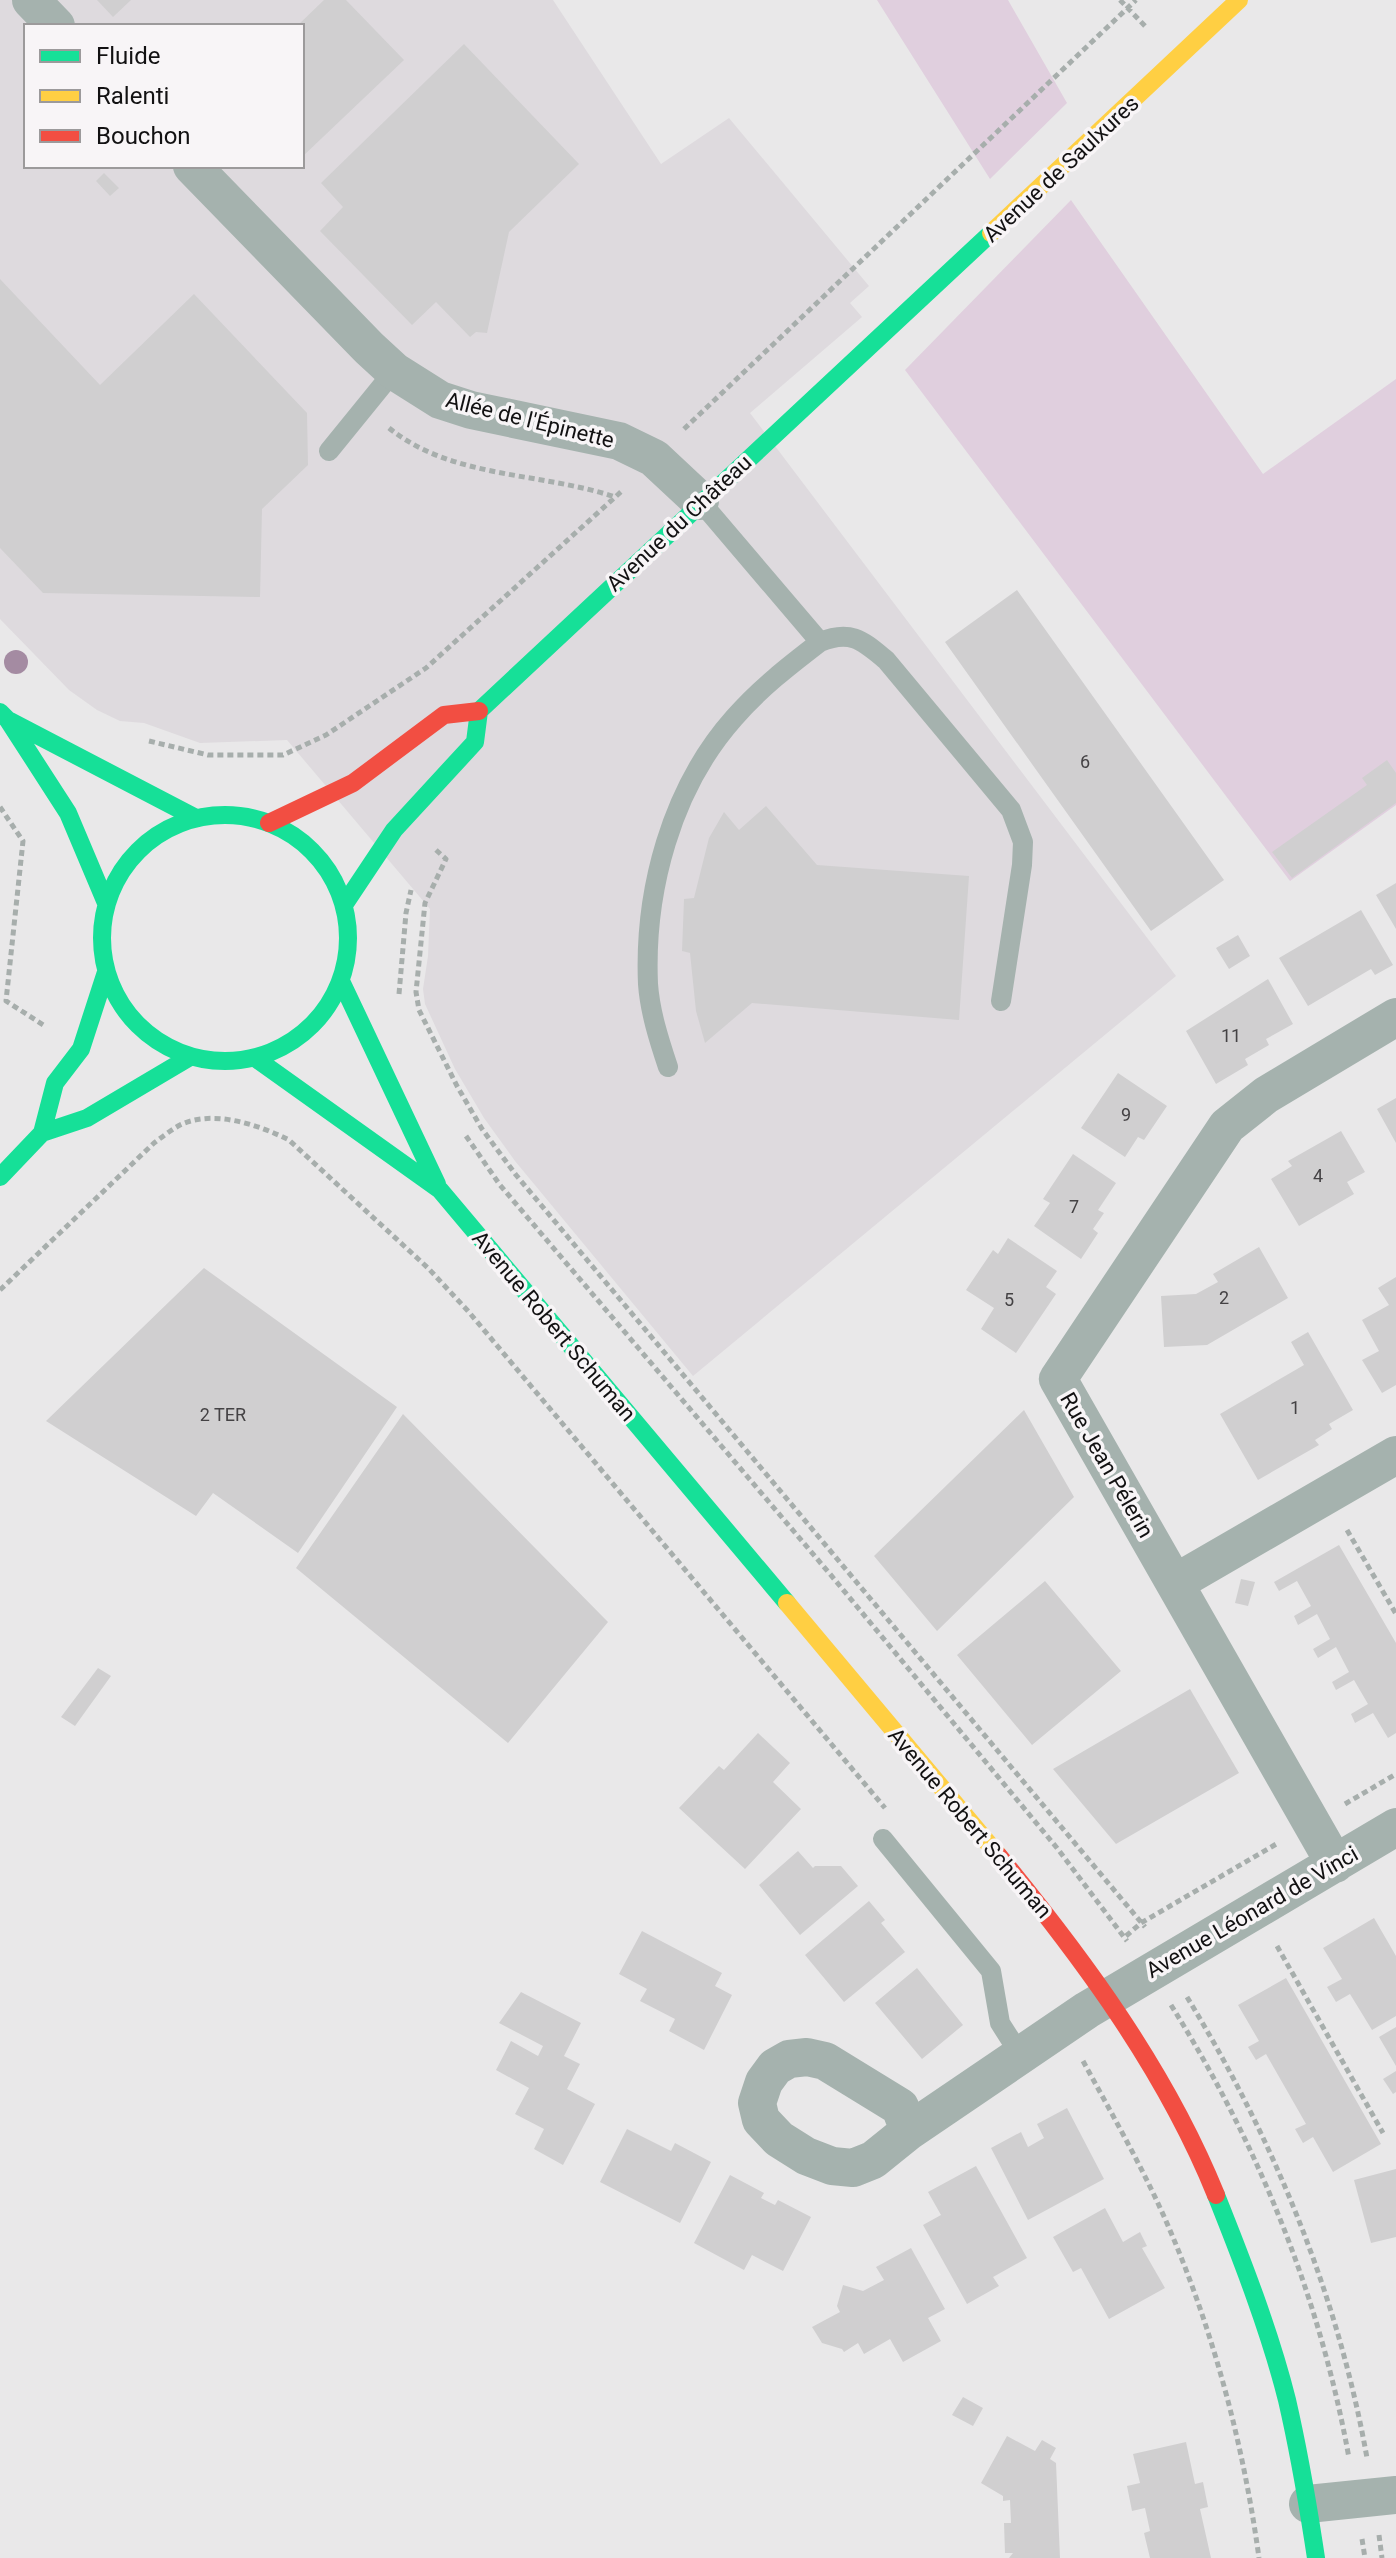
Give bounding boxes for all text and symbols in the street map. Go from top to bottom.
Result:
legend [24,24,304,168]
text: Fluide [96,42,160,70]
text: Ralenti [96,82,169,110]
street label: Avenue de Saulxures [978,91,1144,247]
text: Bouchon [96,122,191,150]
street label: Allée de l'Épinette [443,387,617,453]
street label: Avenue du Château [601,449,757,597]
house number: 6 [1080,751,1090,772]
house number: 11 [1221,1025,1241,1046]
house number: 9 [1121,1104,1131,1125]
house number: 4 [1313,1165,1323,1186]
house number: 7 [1069,1196,1079,1217]
street label: Avenue Robert Schuman [467,1226,641,1426]
house number: 2 [1219,1287,1229,1308]
house number: 5 [1004,1289,1014,1310]
street label: Rue Jean Pélerin [1055,1388,1159,1542]
house number: 1 [1290,1397,1300,1418]
house number: 2 TER [200,1404,246,1425]
street label: Avenue Robert Schuman [883,1723,1057,1923]
street label: Avenue Léonard de Vinci [1142,1841,1362,1983]

